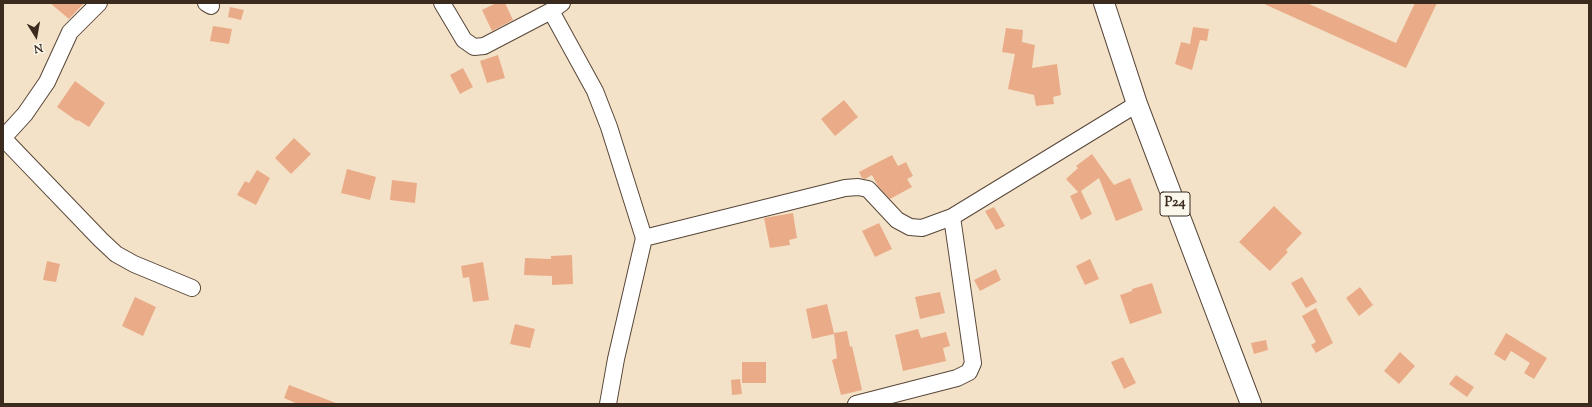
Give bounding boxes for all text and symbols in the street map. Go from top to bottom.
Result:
north arrow [16,16,56,56]
text: N [32,39,44,56]
road number: P24 [1160,192,1190,216]

